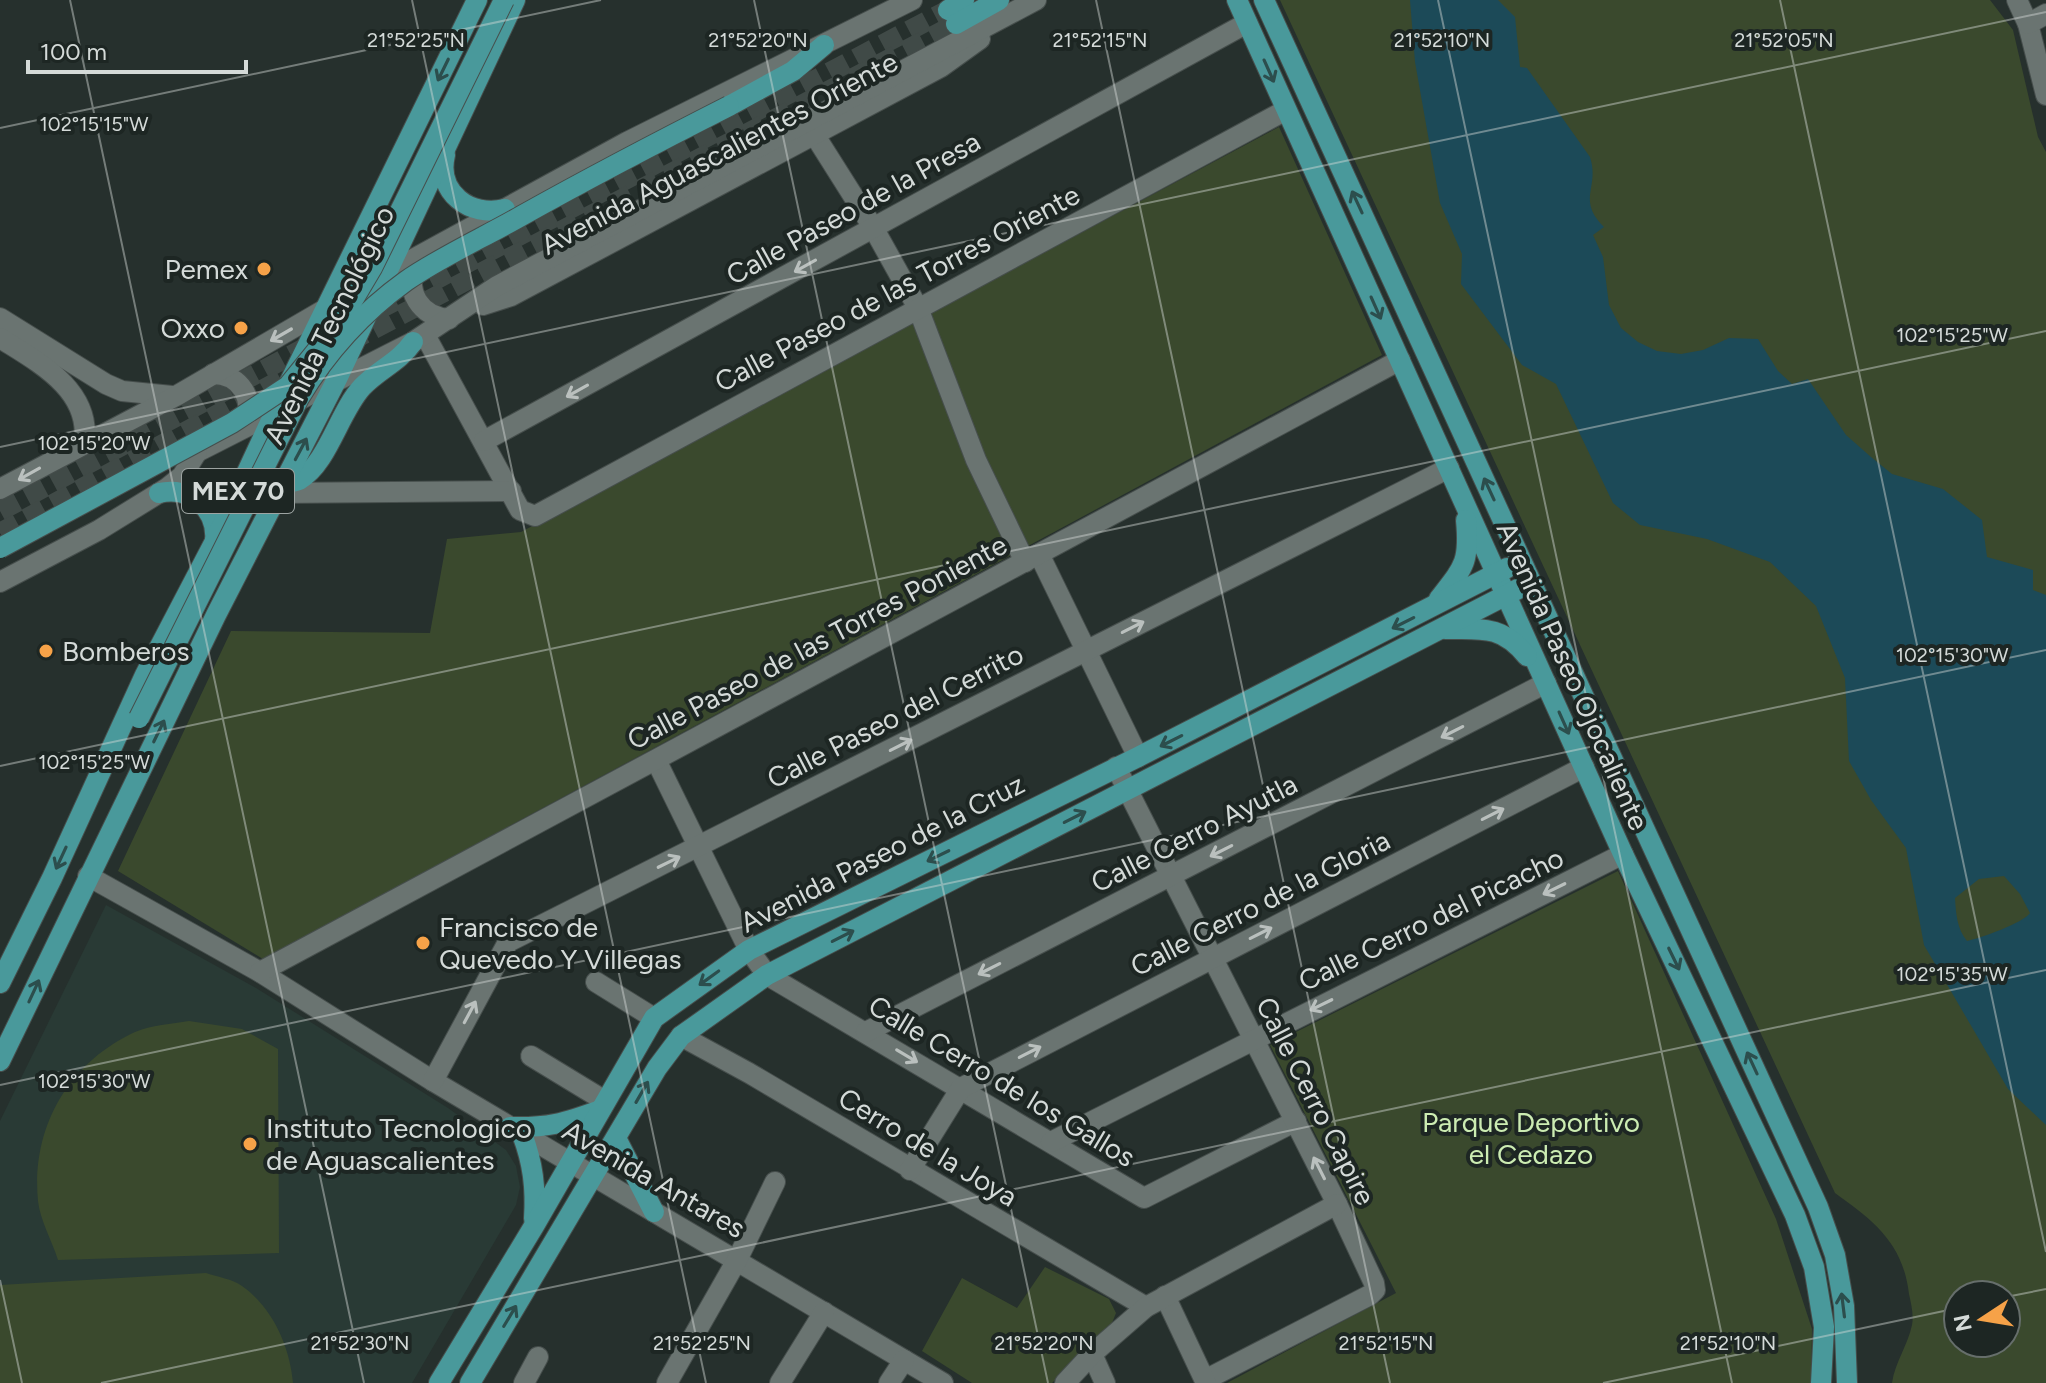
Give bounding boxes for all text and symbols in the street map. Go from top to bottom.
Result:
scale bar [28,24,246,74]
text: 21°52'25"N [367,28,465,52]
text: 21°52'20"N [708,28,808,52]
text: 21°52'15"N [1052,28,1148,52]
text: 21°52'10"N [1394,28,1490,52]
text: 21°52'05"N [1734,28,1834,52]
text: 100 m [40,37,107,66]
street label: Avenida Aguascalientes Oriente [535,44,903,262]
one-way arrow [435,58,450,82]
one-way arrow [1262,59,1277,83]
text: 102°15'15"W [40,112,148,136]
street label: Calle Paseo de la Presa [720,124,986,292]
street label: Calle Paseo de las Torres Oriente [709,177,1085,399]
one-way arrow [1348,191,1363,215]
street label: Avenida Tecnológico [257,200,401,450]
place label: Pemex [165,252,249,286]
one-way arrow [794,259,818,274]
marker: Pemex [255,260,273,278]
one-way arrow [1369,296,1384,320]
place label: Oxxo [161,311,225,345]
marker: Oxxo [232,319,250,337]
text: 102°15'25"W [1896,323,2008,347]
one-way arrow [270,327,293,343]
one-way arrow [566,383,590,399]
text: 102°15'20"W [38,431,151,455]
one-way arrow [293,437,309,461]
one-way arrow [17,466,41,482]
road number: MEX 70 [182,469,294,513]
one-way arrow [1480,478,1495,502]
street label: Avenida Paseo Ojocaliente [1490,517,1656,835]
street label: Calle Paseo de las Torres Poniente [621,527,1013,757]
one-way arrow [1391,615,1415,631]
one-way arrow [1121,619,1145,634]
place label: Bomberos [62,634,190,668]
street label: Calle Paseo del Cerrito [761,637,1029,795]
marker: Bomberos [37,642,55,660]
text: 102°15'30"W [1896,643,2008,667]
one-way arrow [1557,711,1572,735]
one-way arrow [152,720,167,744]
one-way arrow [1441,725,1464,740]
one-way arrow [1159,733,1183,749]
one-way arrow [889,736,913,752]
text: 102°15'25"W [38,750,150,774]
street label: Avenida Paseo de la Cruz [734,766,1030,940]
street label: Calle Cerro Ayutla [1085,766,1303,900]
one-way arrow [1480,806,1504,821]
one-way arrow [1062,808,1086,824]
street label: Calle Cerro de la Gloria [1125,823,1395,983]
street label: Calle Cerro del Picacho [1293,840,1569,998]
one-way arrow [1209,844,1233,859]
one-way arrow [53,846,68,870]
one-way arrow [926,848,950,864]
one-way arrow [657,854,681,869]
one-way arrow [1542,882,1566,897]
place label: Francisco de Quevedo Y Villegas [439,910,682,976]
one-way arrow [1249,925,1273,940]
one-way arrow [831,927,855,943]
marker: Francisco de Quevedo Y Villegas [414,934,432,952]
one-way arrow [1667,947,1682,971]
one-way arrow [978,962,1002,977]
text: 102°15'35"W [1896,962,2008,986]
one-way arrow [699,970,720,987]
one-way arrow [27,979,42,1003]
street label: Calle Cerro de los Gallos [863,988,1141,1174]
street label: Calle Cerro Capire [1249,991,1383,1211]
one-way arrow [1309,998,1333,1013]
one-way arrow [463,1001,479,1025]
one-way arrow [1018,1044,1042,1060]
one-way arrow [895,1048,918,1064]
one-way arrow [1744,1051,1759,1075]
text: 102°15'30"W [38,1069,150,1093]
street label: Cerro de la Joya [832,1080,1024,1214]
one-way arrow [635,1081,650,1105]
park label: Parque Deportivo el Cedazo [1422,1105,1640,1171]
place label: Instituto Tecnologico de Aguascalientes [266,1111,532,1177]
street label: Avenida Antares [557,1113,751,1245]
marker: Instituto Tecnologico de Aguascalientes [241,1135,259,1153]
one-way arrow [1311,1157,1327,1181]
north arrow [1942,1279,2022,1359]
one-way arrow [1835,1292,1850,1319]
one-way arrow [502,1305,518,1328]
text: N [1948,1312,1978,1334]
text: 21°52'30"N [310,1331,410,1355]
text: 21°52'25"N [653,1331,751,1355]
text: 21°52'20"N [994,1331,1094,1355]
text: 21°52'15"N [1338,1331,1434,1355]
text: 21°52'10"N [1680,1331,1776,1355]

